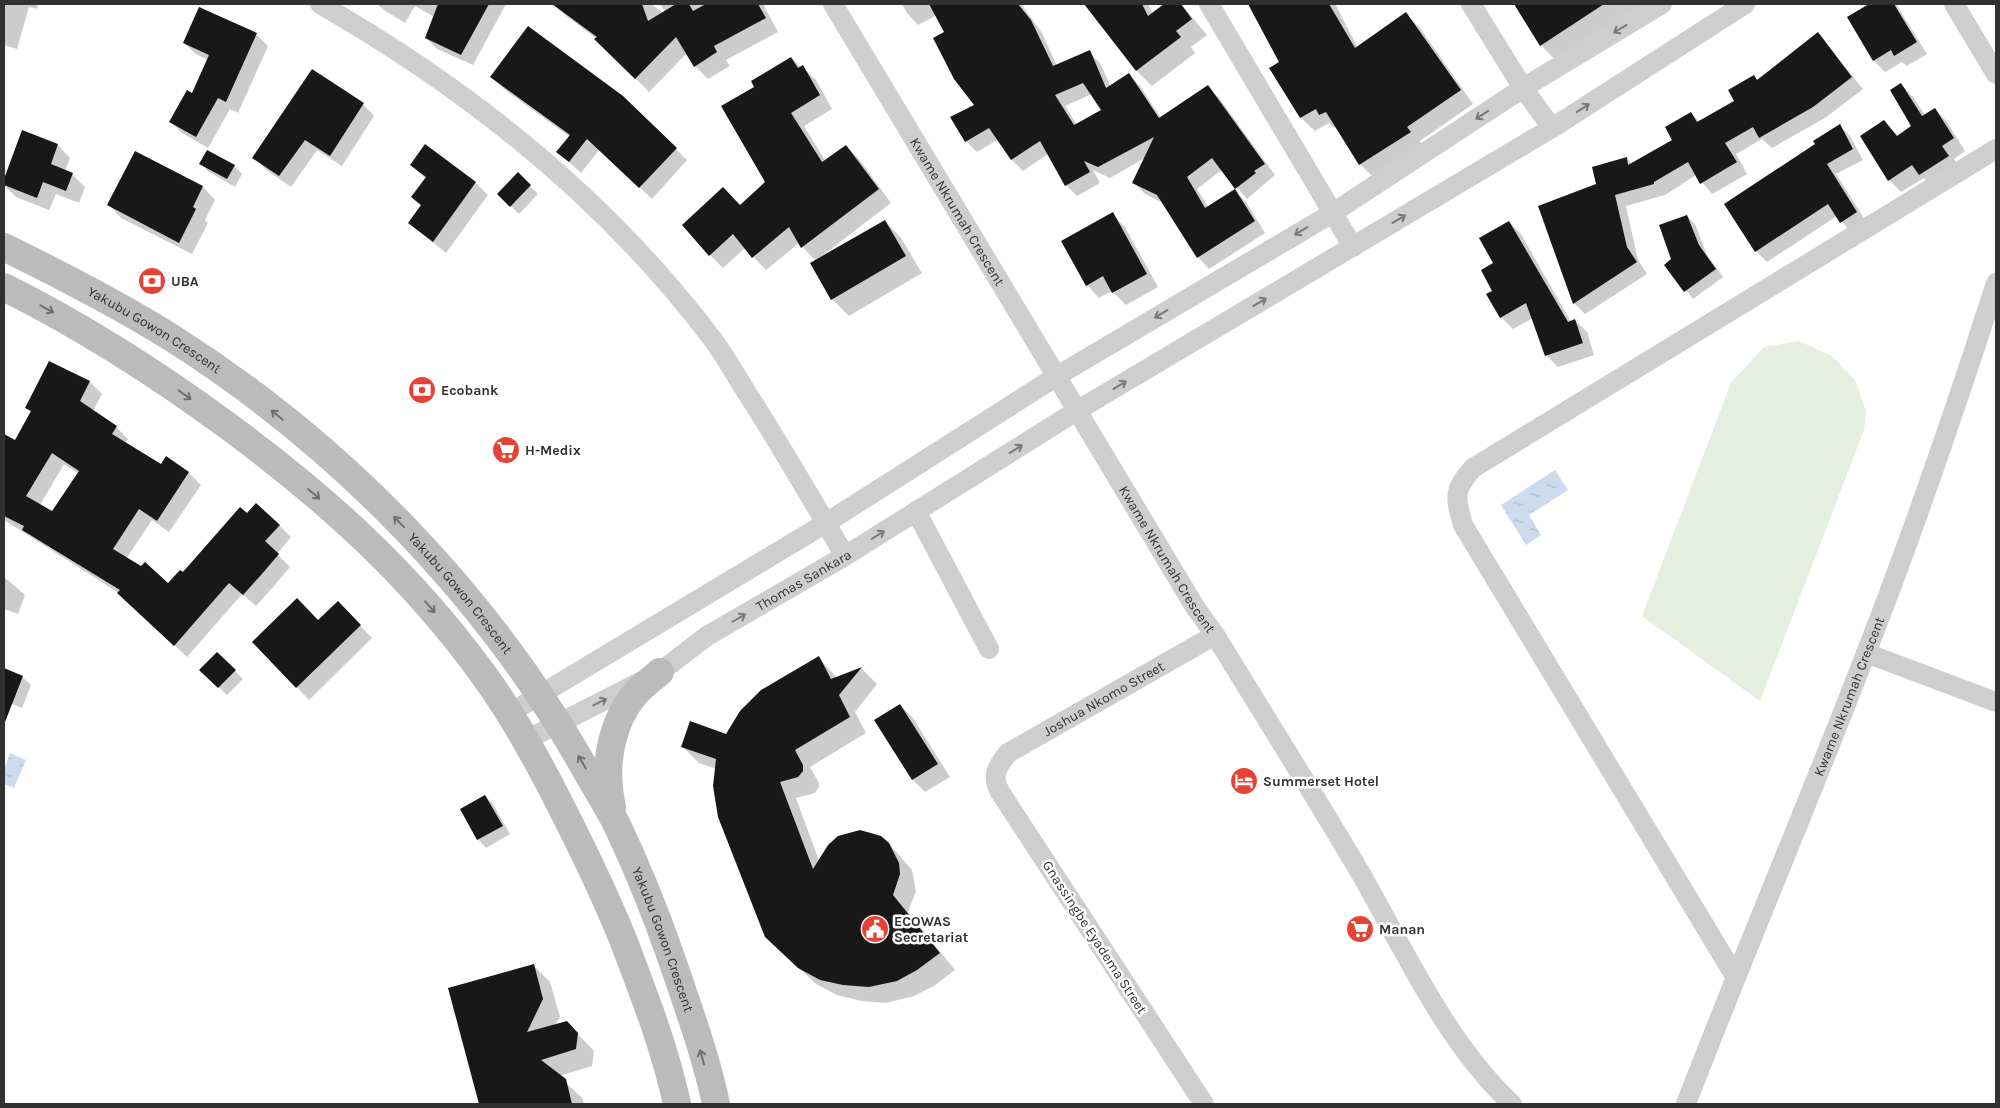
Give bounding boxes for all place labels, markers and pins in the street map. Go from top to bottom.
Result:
bank icon: UBA [137,266,167,296]
place label: UBA [171,273,199,290]
bank icon: Ecobank [407,375,437,405]
place label: Ecobank [441,382,499,399]
supermarket icon: H-Medix [491,435,521,465]
place label: H-Medix [525,442,581,459]
hotel icon: Summerset Hotel [1229,766,1259,796]
place label: Summerset Hotel [1263,773,1379,790]
place label: ECOWAS Secretariat [894,913,969,946]
public building icon: ECOWAS Secretariat [860,914,890,944]
supermarket icon: Manan [1345,914,1375,944]
place label: Manan [1379,921,1425,938]

